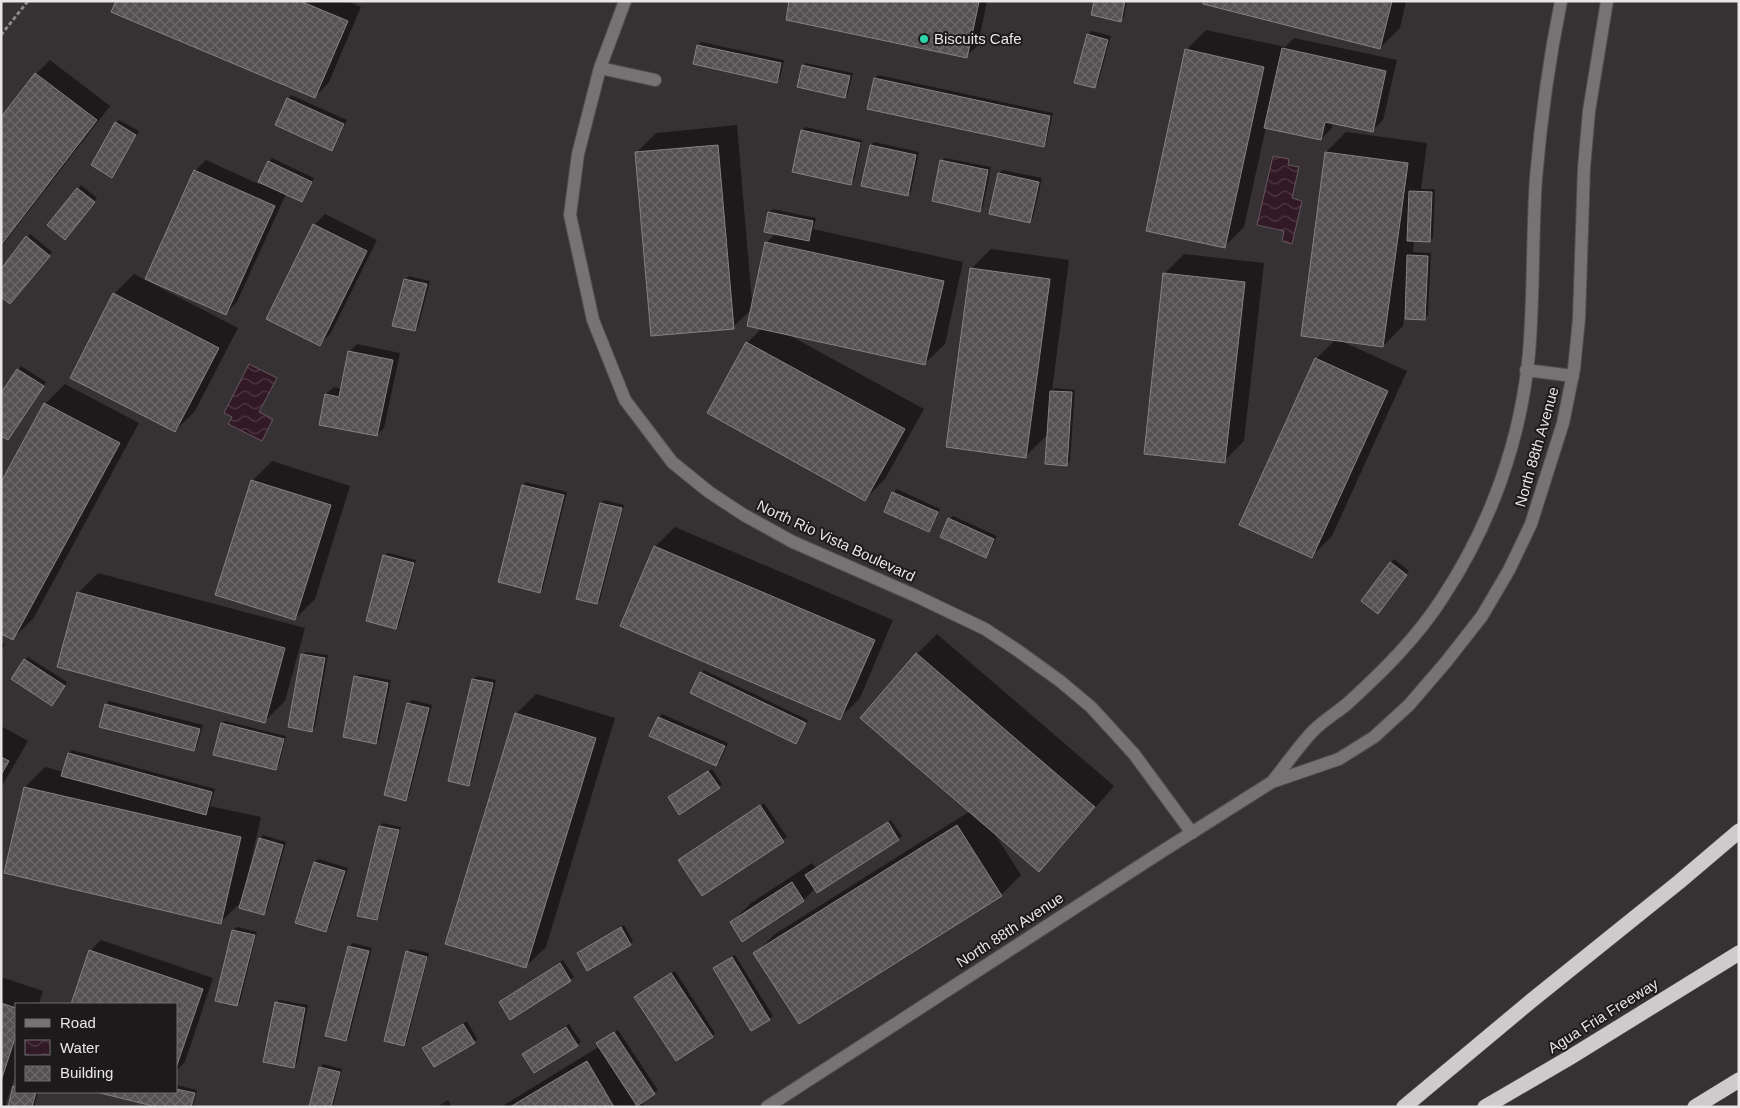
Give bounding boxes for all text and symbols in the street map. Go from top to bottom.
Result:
place label: Biscuits Cafe [934,30,1022,47]
marker: Biscuits Cafe [918,33,930,45]
street label: North 88th Avenue [1511,385,1562,509]
street label: North Rio Vista Boulevard [755,496,918,585]
street label: North 88th Avenue [953,889,1066,970]
street label: Agua Fria Freeway [1544,975,1661,1056]
legend [15,1003,178,1093]
text: Road [60,1014,96,1031]
text: Water [60,1039,99,1056]
text: Building [60,1064,113,1081]

